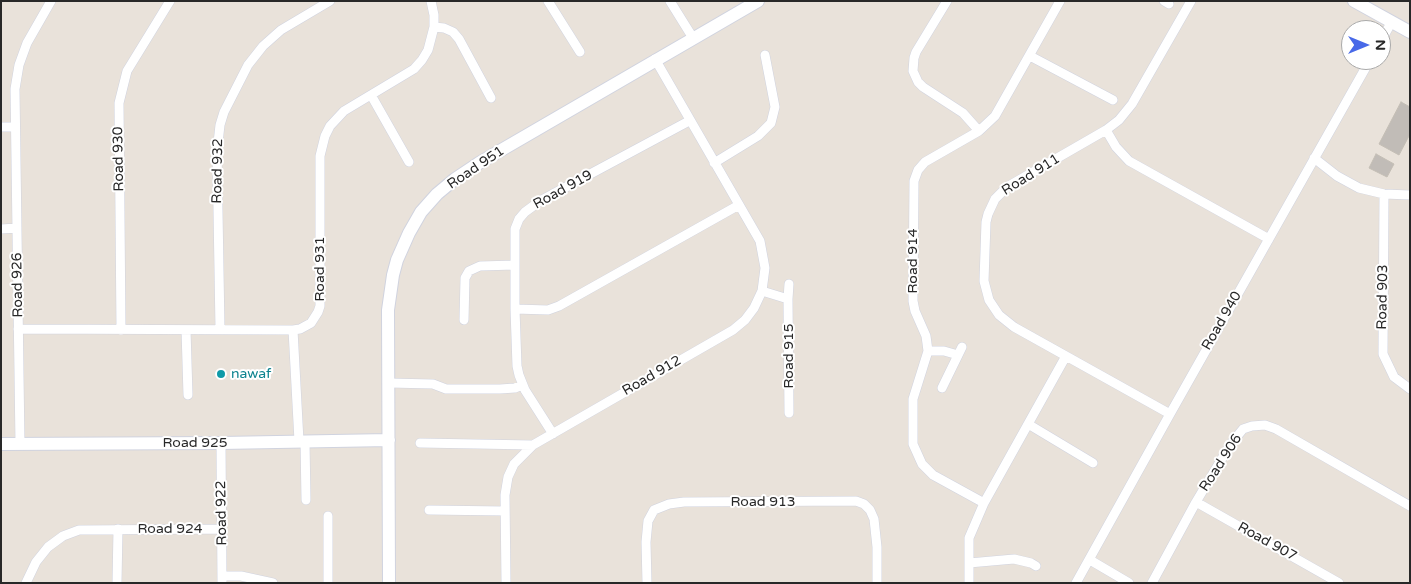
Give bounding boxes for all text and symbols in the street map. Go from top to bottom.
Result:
north arrow [1341,20,1391,70]
text: N [1372,39,1389,51]
street label: Road 930 [110,126,128,192]
street label: Road 932 [209,138,227,204]
street label: Road 951 [444,143,508,193]
street label: Road 911 [999,151,1063,199]
street label: Road 919 [530,167,596,213]
street label: Road 914 [905,228,921,294]
street label: Road 931 [312,236,328,302]
street label: Road 926 [9,252,27,318]
street label: Road 903 [1374,264,1392,330]
street label: Road 940 [1198,289,1246,353]
street label: Road 915 [781,323,797,389]
street label: Road 912 [620,352,684,400]
place label: nawaf [231,366,271,382]
marker: nawaf [215,368,227,380]
street label: Road 906 [1196,431,1246,495]
street label: Road 925 [162,435,228,451]
street label: Road 922 [213,480,231,546]
street label: Road 913 [730,494,796,510]
street label: Road 907 [1234,519,1300,565]
street label: Road 924 [137,521,203,537]

